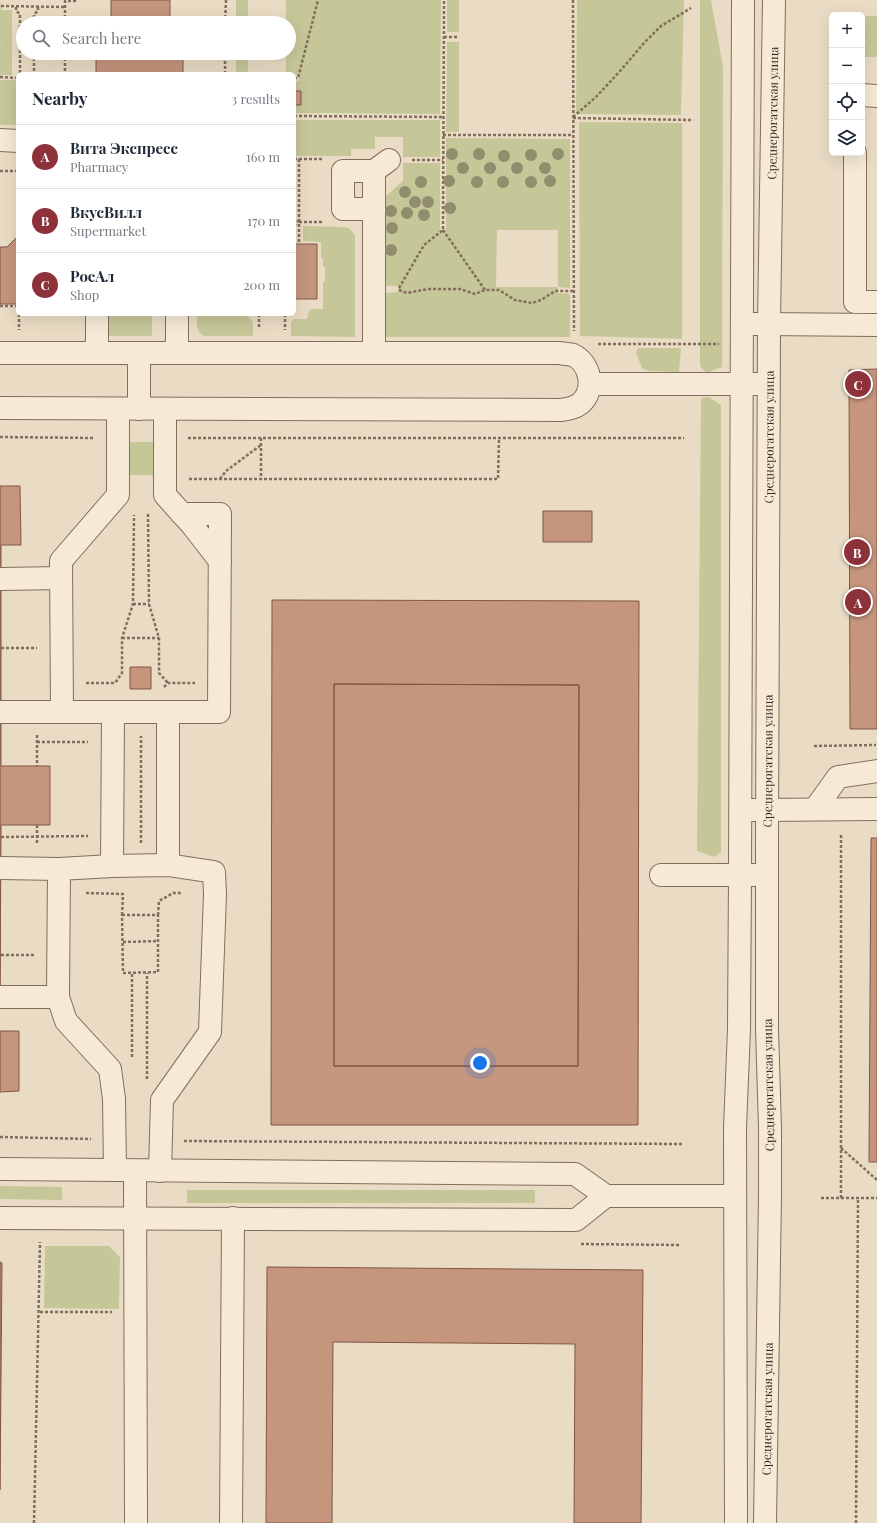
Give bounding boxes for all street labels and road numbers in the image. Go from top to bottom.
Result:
street label: Среднерогатская улица [763,46,781,180]
street label: Среднерогатская улица [760,371,777,504]
street label: Среднерогатская улица [759,695,776,828]
street label: Среднерогатская улица [759,1018,777,1152]
street label: Среднерогатская улица [758,1342,776,1476]

